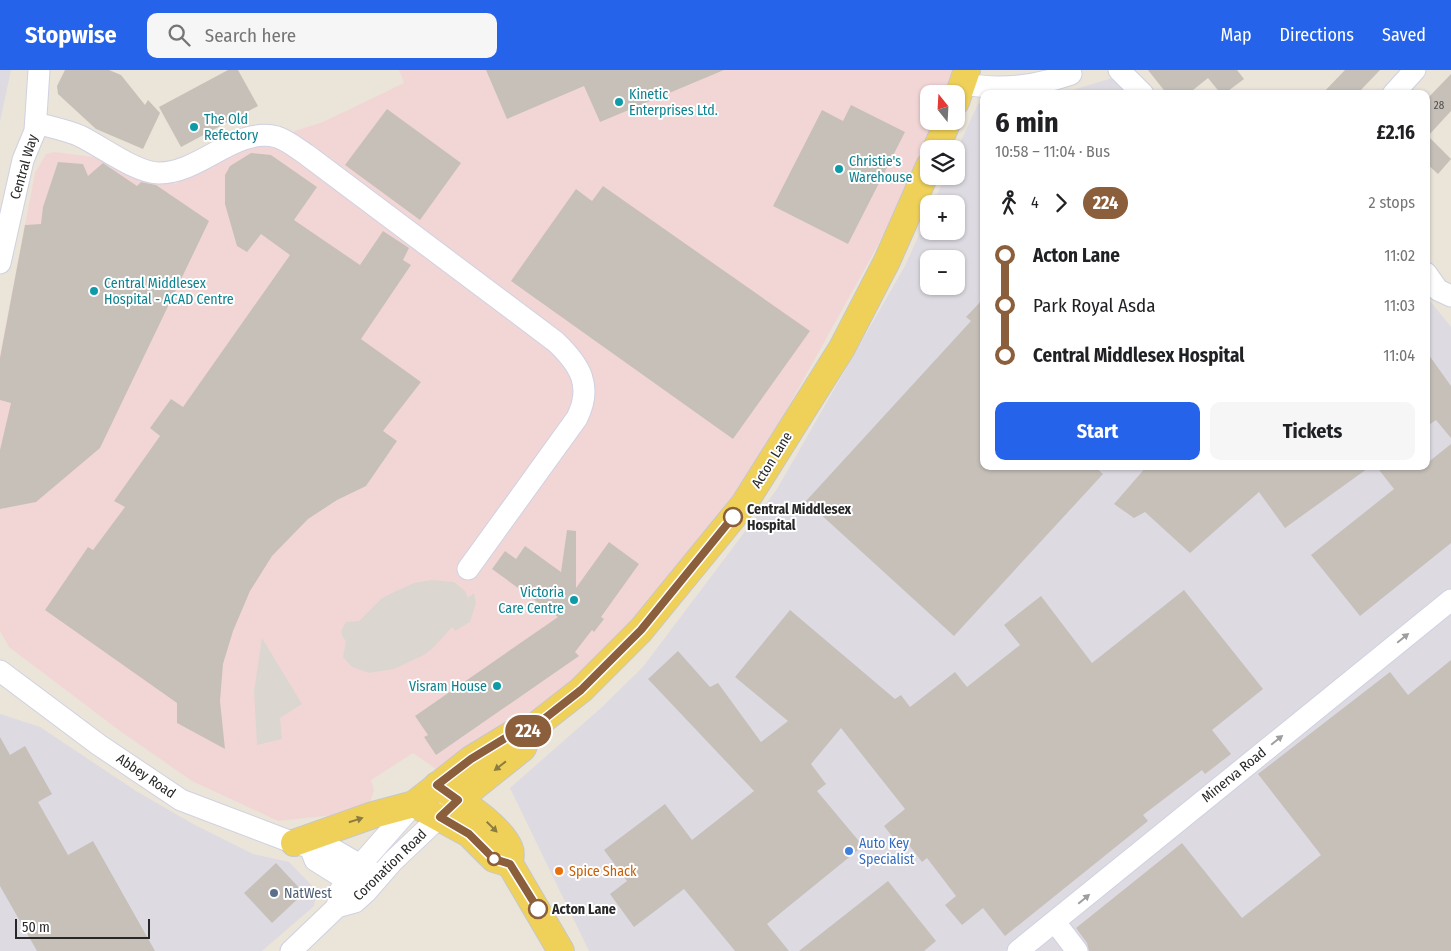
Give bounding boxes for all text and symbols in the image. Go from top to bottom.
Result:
search box [147,13,497,58]
text: Stopwise [25,21,117,49]
icon: search [165,21,193,49]
text: Search here [205,24,296,47]
text: Map [1220,24,1252,46]
text: Directions [1280,24,1354,46]
text: Saved [1382,24,1426,46]
north arrow [920,85,965,130]
map controls [920,85,965,295]
place label: Kinetic Enterprises Ltd. [629,86,718,119]
marker: Kinetic Enterprises Ltd. [613,96,625,108]
house number: 28 [1434,99,1445,112]
text: 6 min [995,106,1059,139]
place label: The Old Refectory [204,111,259,144]
marker: The Old Refectory [188,121,200,133]
text: £2.16 [1376,121,1415,144]
street label: Central Way [7,132,42,201]
button: layers [920,140,965,185]
text: 10:58 – 11:04 · Bus [995,142,1110,161]
place label: Christie's Warehouse [849,153,912,186]
marker: Christie's Warehouse [833,163,845,175]
icon: walk [995,189,1023,217]
icon: forward [1047,189,1075,217]
text: 224 [1093,192,1118,214]
text: 4 [1031,193,1039,212]
text: 2 stops [1369,193,1415,212]
button: + [920,195,965,240]
text: Acton Lane [1033,244,1120,267]
text: 11:02 [1384,246,1415,265]
button: − [920,250,965,295]
place label: Central Middlesex Hospital - ACAD Centre [104,275,234,308]
marker: Central Middlesex Hospital - ACAD Centre [88,285,100,297]
text: Park Royal Asda [1033,294,1156,317]
text: 11:03 [1384,296,1415,315]
text: Central Middlesex Hospital [1033,344,1244,367]
text: 11:04 [1383,346,1415,365]
button: Start [995,402,1200,460]
button: Tickets [1210,402,1415,460]
street label: Acton Lane [748,429,796,491]
place label: Central Middlesex Hospital [747,501,852,534]
marker: Central Middlesex Hospital [723,507,743,527]
place label: Victoria Care Centre [498,584,564,617]
marker: Victoria Care Centre [568,594,580,606]
one-way arrow [1397,632,1410,643]
place label: Visram House [409,678,487,695]
marker: Visram House [491,680,503,692]
line badge: 224 [499,715,557,747]
text: 224 [515,720,541,742]
one-way arrow [1270,735,1283,746]
street label: Minerva Road [1198,744,1270,806]
street label: Abbey Road [113,750,179,802]
one-way arrow [494,761,507,772]
one-way arrow [349,816,364,824]
one-way arrow [486,821,498,833]
street label: Coronation Road [350,826,430,904]
place label: Auto Key Specialist [859,835,915,868]
marker: Auto Key Specialist [843,845,855,857]
unlabelled marker [487,852,501,866]
place label: Spice Shack [569,863,637,880]
marker: Spice Shack [553,865,565,877]
place label: NatWest [284,885,332,902]
marker: NatWest [268,887,280,899]
one-way arrow [1077,893,1090,904]
marker: Acton Lane [528,899,548,919]
place label: Acton Lane [551,901,616,918]
scale bar [15,916,150,939]
text: 50 m [22,919,50,936]

